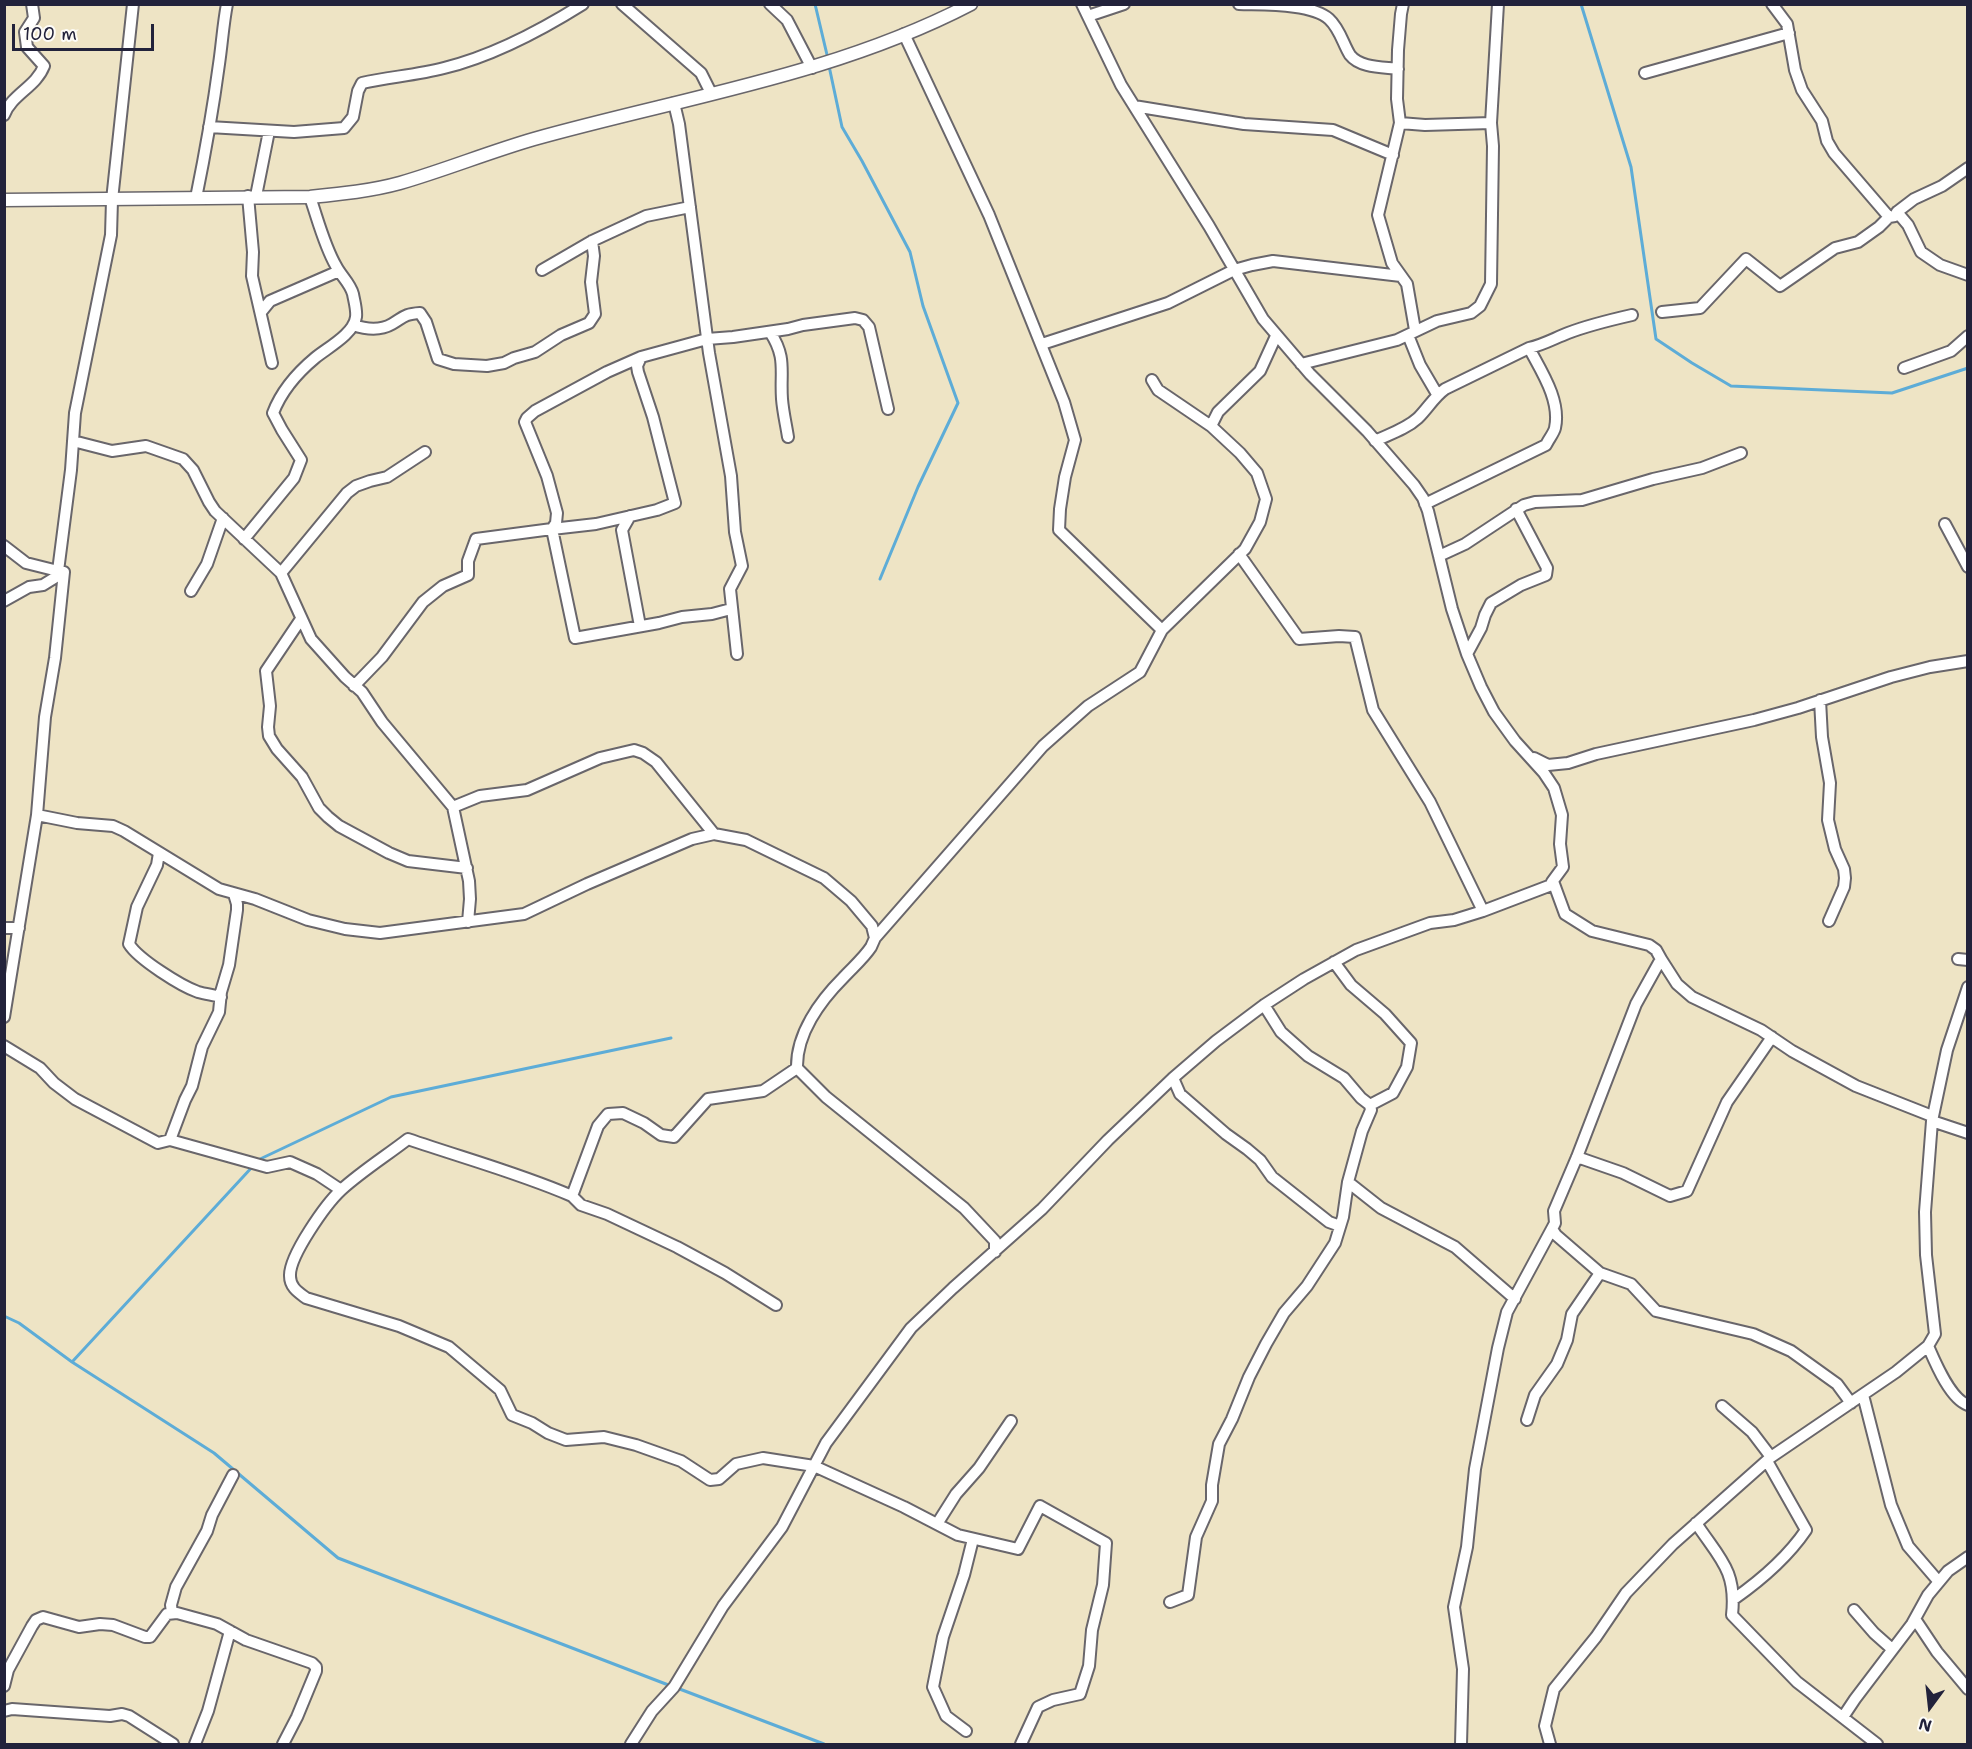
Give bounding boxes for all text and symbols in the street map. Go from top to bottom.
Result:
scale bar [15,12,158,50]
text: 100 m [23,22,77,46]
north arrow [1900,1677,1960,1737]
text: N [1916,1713,1934,1737]

